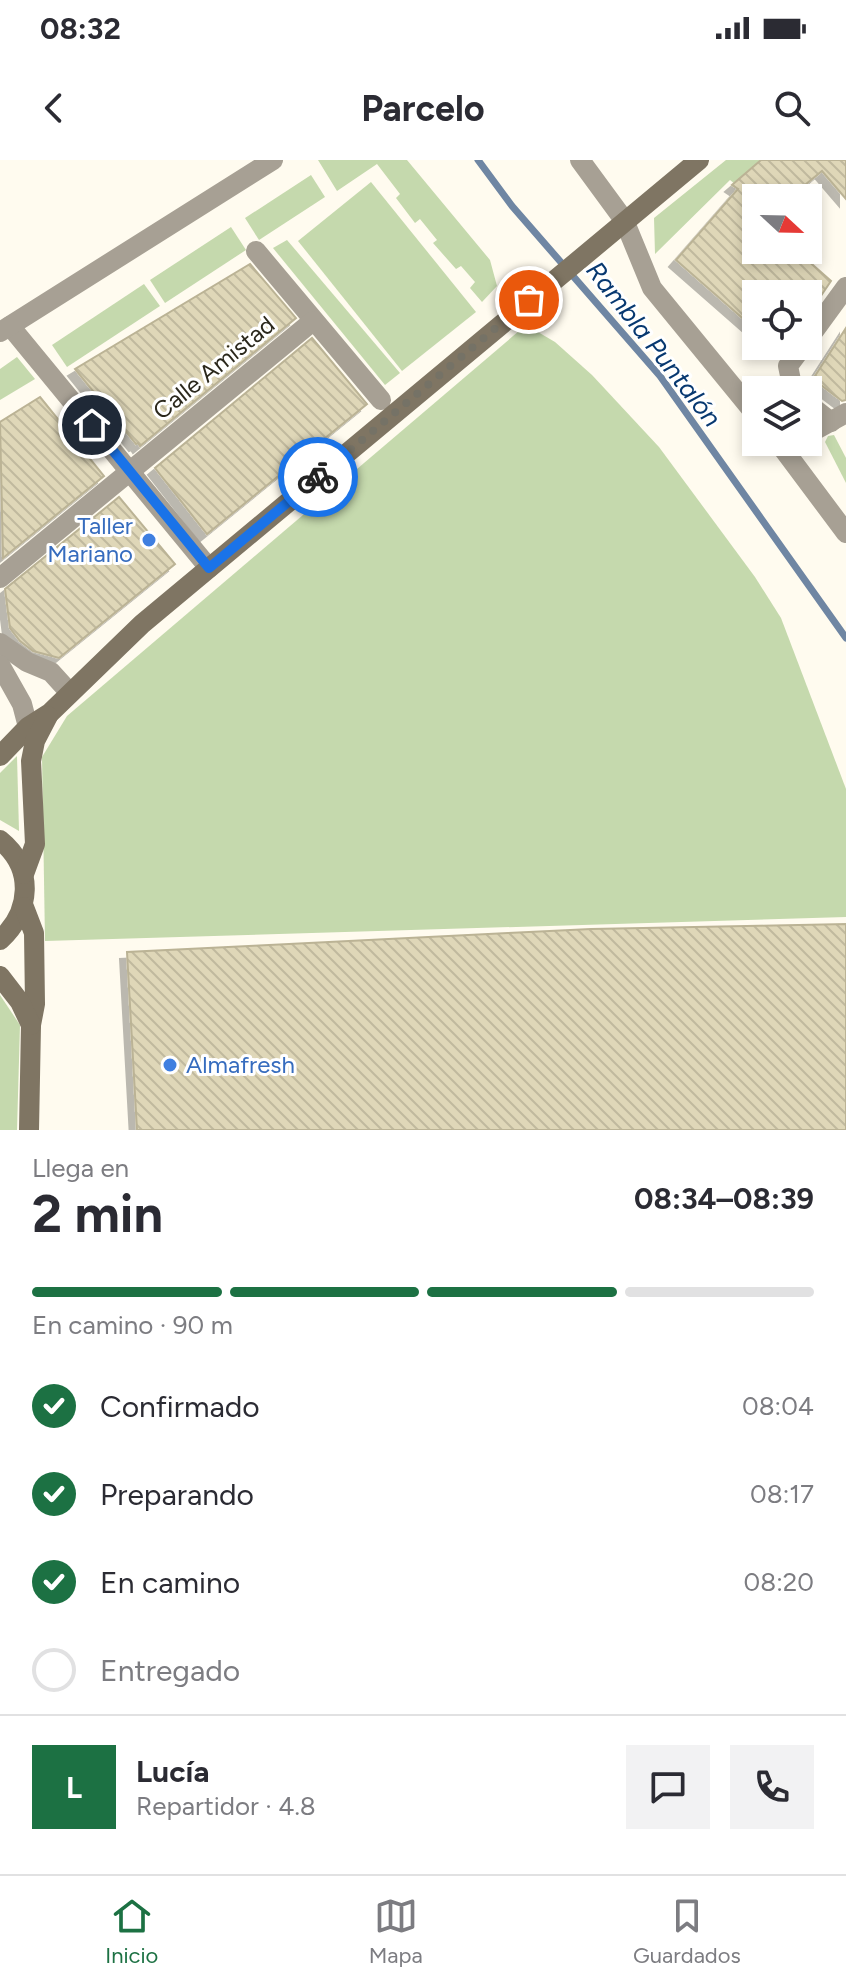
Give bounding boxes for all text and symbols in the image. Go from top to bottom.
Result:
text: 08:32 [40,10,121,47]
icon: back [32,86,76,130]
icon: search [770,86,814,130]
text: Parcelo [361,87,485,130]
north arrow [742,184,822,264]
map controls [742,184,822,456]
water label: Rambla Puntalón [580,255,728,433]
pin [495,266,563,334]
icon: bag [507,278,551,322]
button: locate [742,280,822,360]
street label: Calle Amistad [147,310,280,425]
button: layers [742,376,822,456]
pin [58,391,126,459]
icon: home [70,403,114,447]
courier [278,437,358,517]
icon: bike [296,455,340,499]
place label: Taller Mariano [47,511,133,568]
marker: Taller Mariano [140,531,158,549]
place label: Almafresh [186,1050,295,1079]
marker: Almafresh [161,1056,179,1074]
text: Llega en [32,1152,129,1184]
text: 08:34–08:39 [634,1180,814,1217]
text: 2 min [32,1183,163,1245]
text: En camino · 90 m [32,1309,233,1341]
icon: check [32,1384,76,1428]
text: Confirmado [100,1388,260,1425]
text: 08:04 [742,1390,814,1422]
icon: check [32,1472,76,1516]
text: Preparando [100,1476,254,1513]
text: 08:17 [750,1478,814,1510]
icon: check [32,1560,76,1604]
text: En camino [100,1564,240,1601]
text: 08:20 [744,1566,814,1598]
text: Entregado [100,1652,240,1689]
button: chat [626,1745,710,1829]
button: phone [730,1745,814,1829]
text: Lucía [136,1753,209,1790]
text: L [66,1769,82,1806]
text: Repartidor · 4.8 [136,1790,316,1822]
tab: Inicio [105,1894,158,1969]
tab: Mapa [369,1894,423,1969]
tab: Guardados [633,1894,741,1969]

